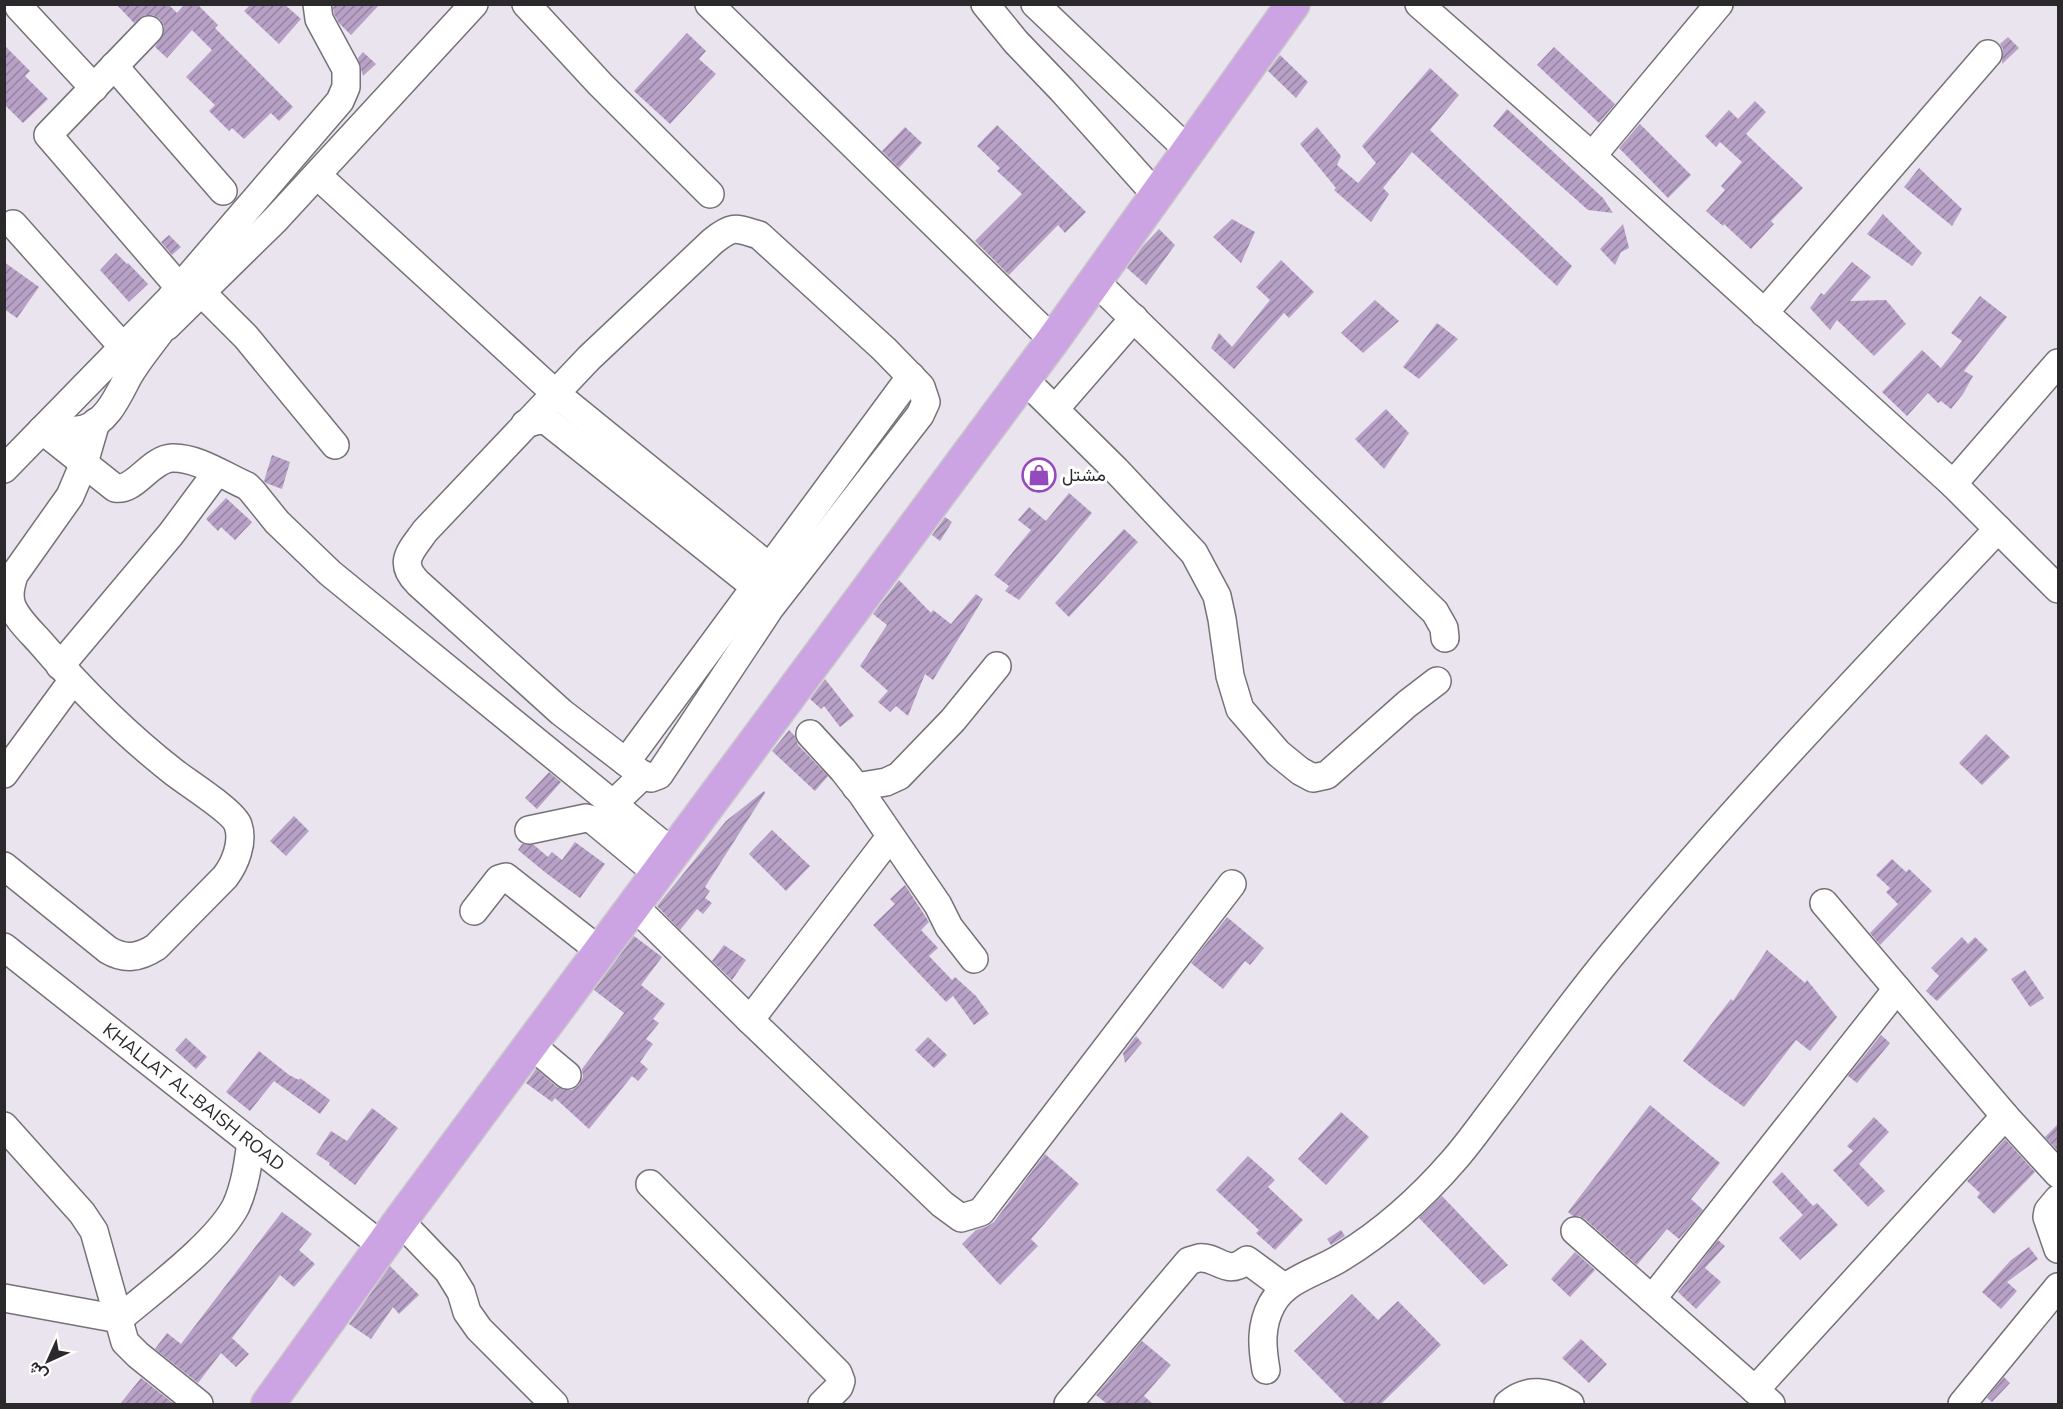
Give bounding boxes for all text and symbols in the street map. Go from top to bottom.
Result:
shop icon: مشتل [1021,457,1057,493]
place label: مشتل [1062,463,1106,487]
street label: KHALLAT AL-BAISH ROAD [98,1018,290,1177]
north arrow [18,1331,78,1391]
text: ش [24,1356,53,1385]

